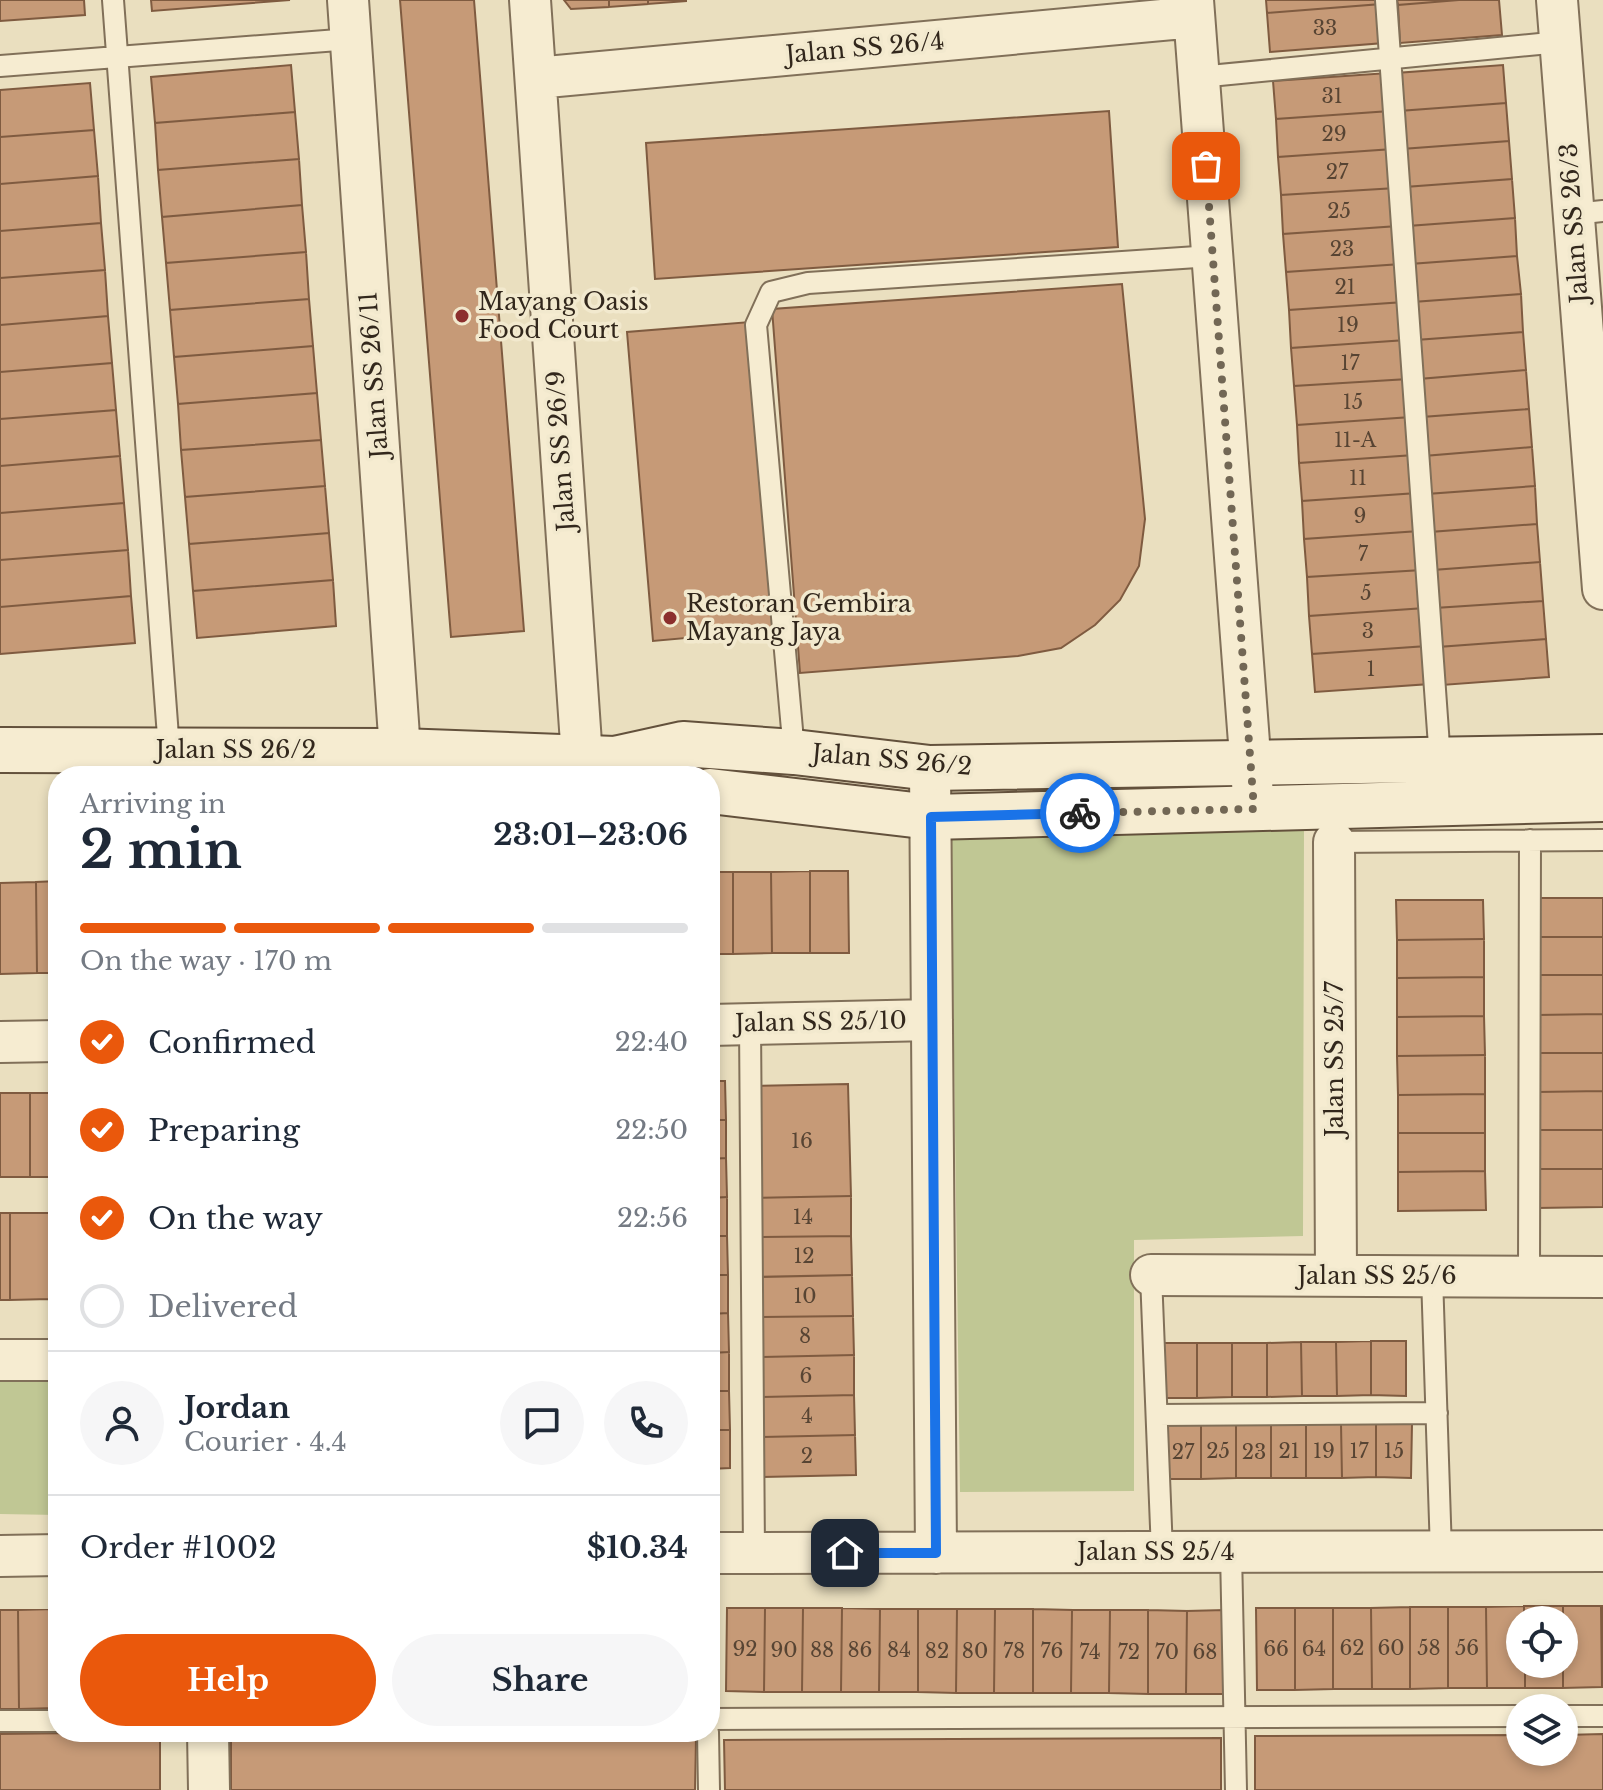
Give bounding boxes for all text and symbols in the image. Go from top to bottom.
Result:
house number: 33 [1313,16,1337,40]
street label: Jalan SS 26/4 [781,26,945,69]
house number: 31 [1321,84,1343,108]
house number: 29 [1321,122,1347,146]
pin [1172,132,1240,200]
street label: Jalan SS 26/3 [1553,142,1594,307]
icon: bag [1184,144,1228,188]
house number: 27 [1326,160,1349,184]
house number: 25 [1327,199,1351,223]
house number: 23 [1330,237,1354,261]
house number: 21 [1334,275,1356,299]
place label: Mayang Oasis Food Court [478,287,649,344]
street label: Jalan SS 26/11 [353,291,394,462]
marker: Mayang Oasis Food Court [453,307,471,325]
house number: 19 [1337,313,1359,337]
house number: 17 [1341,351,1360,375]
street label: Jalan SS 26/9 [540,370,581,535]
house number: 15 [1343,390,1363,414]
house number: 11-A [1334,428,1377,452]
house number: 11 [1349,466,1367,490]
house number: 9 [1354,504,1366,528]
house number: 7 [1358,542,1369,566]
house number: 5 [1360,581,1372,605]
place label: Restoran Gembira Mayang Jaya [686,589,912,646]
marker: Restoran Gembira Mayang Jaya [661,609,679,627]
house number: 3 [1362,619,1374,643]
house number: 1 [1367,657,1375,681]
street label: Jalan SS 26/2 [153,735,316,764]
street label: Jalan SS 26/2 [808,738,973,781]
courier [1040,773,1120,853]
text: Arriving in [80,788,226,820]
icon: bike [1058,791,1102,835]
text: 23:01–23:06 [493,816,688,853]
text: 2 min [80,818,242,882]
text: On the way · 170 m [80,945,332,977]
street label: Jalan SS 25/7 [1320,980,1349,1140]
street label: Jalan SS 25/10 [732,1006,907,1038]
icon: check [80,1020,124,1064]
text: Confirmed [148,1024,316,1061]
text: 22:40 [615,1026,688,1058]
icon: check [80,1108,124,1152]
text: Preparing [148,1112,300,1149]
text: 22:50 [615,1114,688,1146]
house number: 16 [791,1129,813,1153]
icon: check [80,1196,124,1240]
text: On the way [148,1200,323,1237]
text: 22:56 [617,1202,688,1234]
house number: 14 [793,1205,813,1229]
house number: 12 [793,1244,815,1268]
street label: Jalan SS 25/6 [1294,1261,1457,1290]
house number: 10 [793,1284,817,1308]
text: Delivered [148,1288,298,1325]
house number: 8 [799,1324,811,1348]
house number: 6 [800,1364,812,1388]
button: person [80,1381,164,1465]
button: chat [500,1381,584,1465]
button: phone [604,1381,688,1465]
text: Jordan [184,1389,290,1426]
house number: 4 [801,1404,813,1428]
text: Courier · 4.4 [184,1426,347,1458]
house number: 25 [1206,1439,1230,1463]
house number: 21 [1278,1439,1300,1463]
house number: 19 [1313,1439,1335,1463]
house number: 17 [1350,1439,1369,1463]
house number: 15 [1384,1439,1404,1463]
house number: 27 [1172,1440,1195,1464]
house number: 23 [1242,1440,1266,1464]
house number: 2 [801,1444,813,1468]
pin [811,1519,879,1587]
text: Order #1002 [80,1529,277,1566]
text: $10.34 [587,1529,688,1566]
icon: home [823,1531,867,1575]
street label: Jalan SS 25/4 [1074,1537,1235,1566]
map controls [1506,1606,1578,1766]
button: locate [1506,1606,1578,1678]
button: Help [80,1634,376,1726]
button: Share [392,1634,688,1726]
house number: 62 [1339,1636,1365,1660]
house number: 60 [1377,1636,1405,1660]
house number: 58 [1417,1636,1441,1660]
house number: 56 [1455,1636,1479,1660]
house number: 92 [732,1637,758,1661]
house number: 66 [1263,1637,1289,1661]
house number: 64 [1302,1637,1326,1661]
house number: 90 [770,1638,798,1662]
house number: 88 [810,1638,834,1662]
house number: 86 [848,1638,872,1662]
house number: 84 [887,1638,911,1662]
house number: 82 [925,1639,949,1663]
house number: 80 [962,1639,988,1663]
house number: 78 [1003,1639,1025,1663]
house number: 76 [1041,1639,1063,1663]
house number: 74 [1079,1640,1101,1664]
house number: 72 [1118,1640,1140,1664]
house number: 70 [1155,1640,1179,1664]
house number: 68 [1193,1640,1217,1664]
button: layers [1506,1694,1578,1766]

